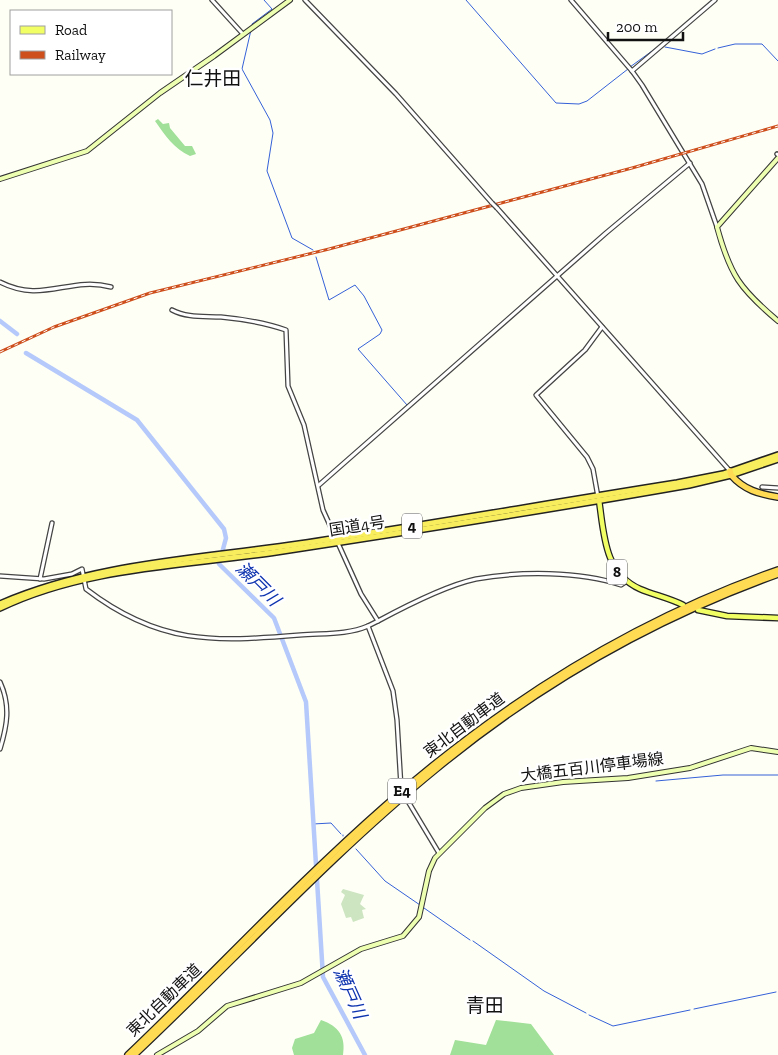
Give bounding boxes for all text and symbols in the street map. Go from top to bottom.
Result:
legend [10,10,172,75]
scale bar [608,10,683,42]
text: 200 m [616,18,657,36]
text: Road [55,21,88,39]
text: Railway [55,46,106,64]
district label: 仁井田 [184,67,242,90]
street label: 国道4号 [328,512,386,540]
road number: 4 [402,514,422,538]
water label: 瀬戸川 [231,557,286,612]
road number: 8 [607,560,627,584]
street label: 東北自動車道 [420,689,508,761]
street label: 大橋五百川停車場線 [519,749,665,785]
road number: E4 [388,778,416,804]
street label: 東北自動車道 [123,960,205,1040]
water label: 瀬戸川 [329,964,372,1024]
district label: 青田 [466,994,504,1017]

